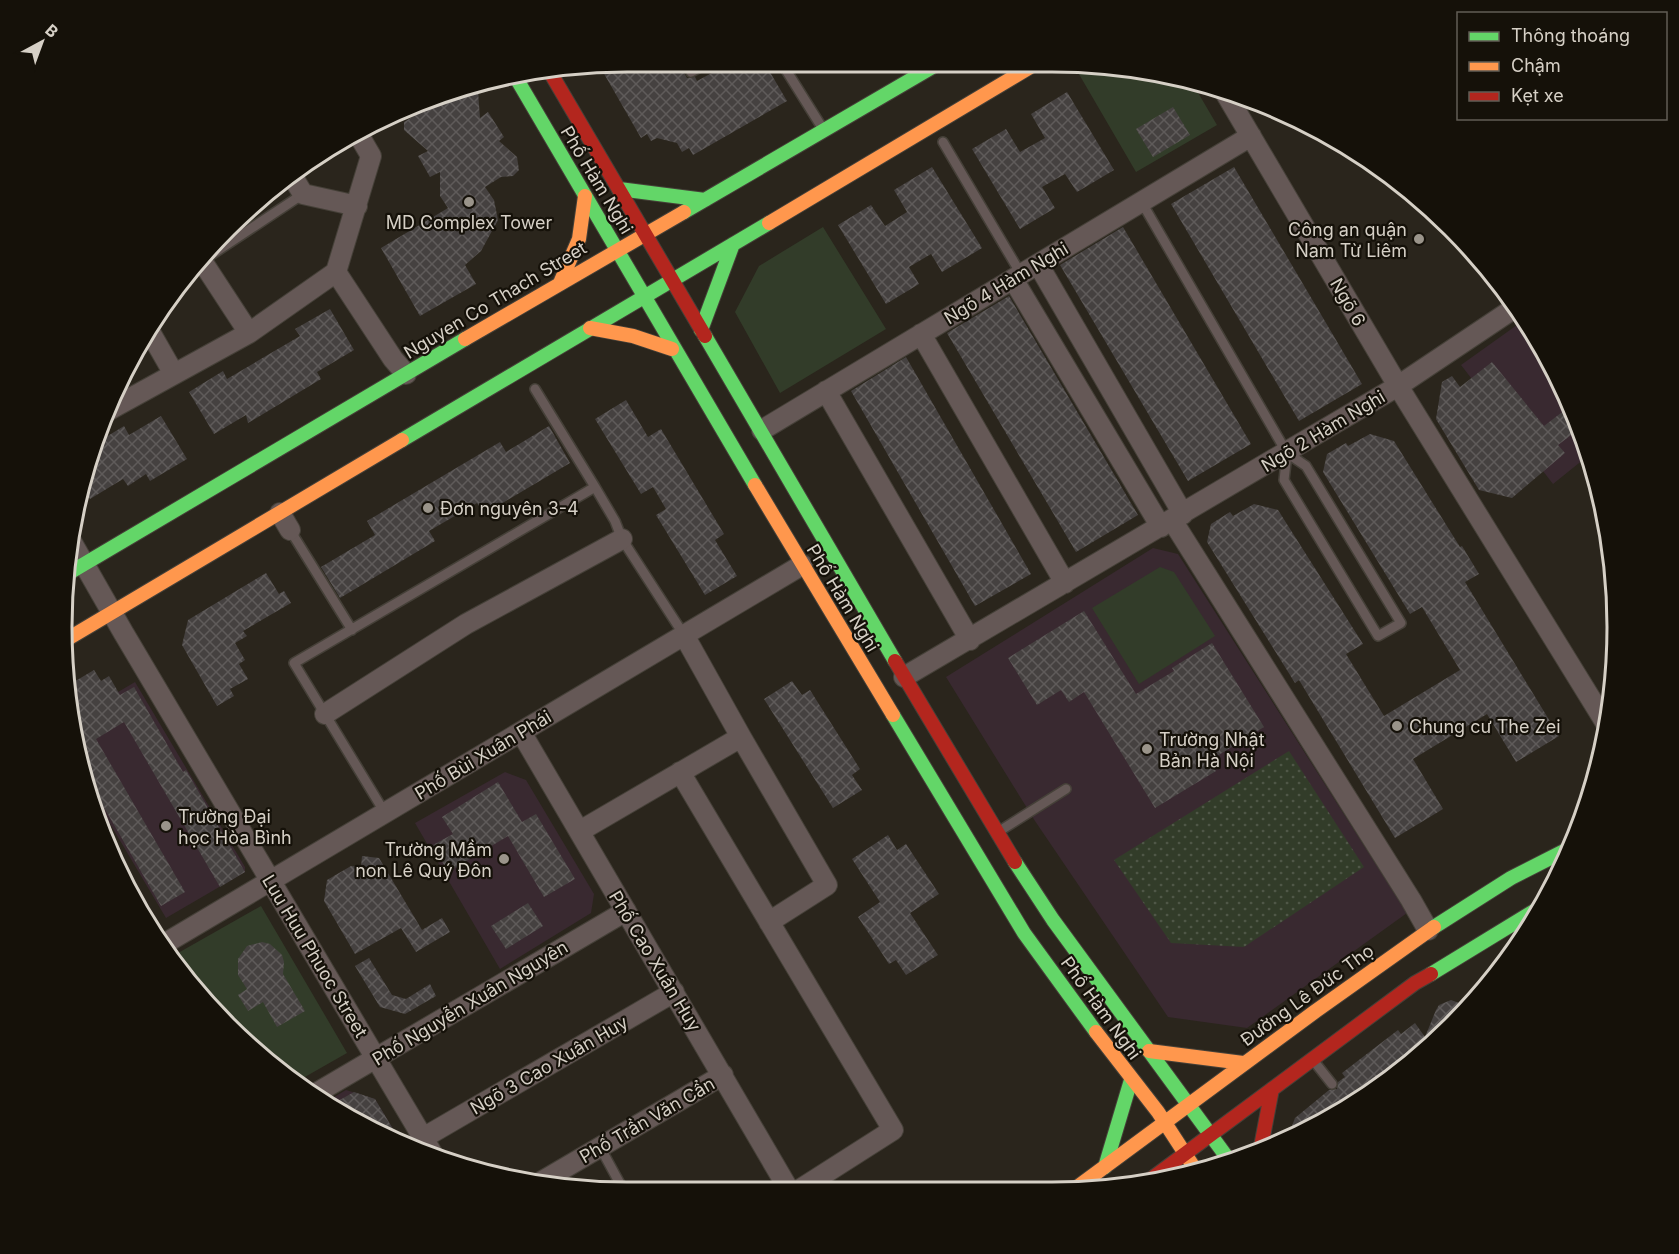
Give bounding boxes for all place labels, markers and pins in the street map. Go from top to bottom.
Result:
marker: MD Complex Tower [462,195,476,209]
place label: MD Complex Tower [386,212,553,233]
place label: Công an quận Nam Từ Liêm [1288,219,1407,261]
marker: Công an quận Nam Từ Liêm [1412,232,1426,246]
place label: Đơn nguyên 3-4 [440,498,579,519]
marker: Đơn nguyên 3-4 [421,501,435,515]
place label: Chung cư The Zei [1409,716,1561,737]
marker: Chung cư The Zei [1390,719,1404,733]
place label: Trường Nhật Bản Hà Nội [1159,729,1265,771]
marker: Trường Nhật Bản Hà Nội [1140,742,1154,756]
place label: Trường Đại học Hòa Bình [178,806,292,848]
marker: Trường Đại học Hòa Bình [159,819,173,833]
place label: Trường Mầm non Lê Quý Đôn [355,839,492,881]
marker: Trường Mầm non Lê Quý Đôn [497,852,511,866]

